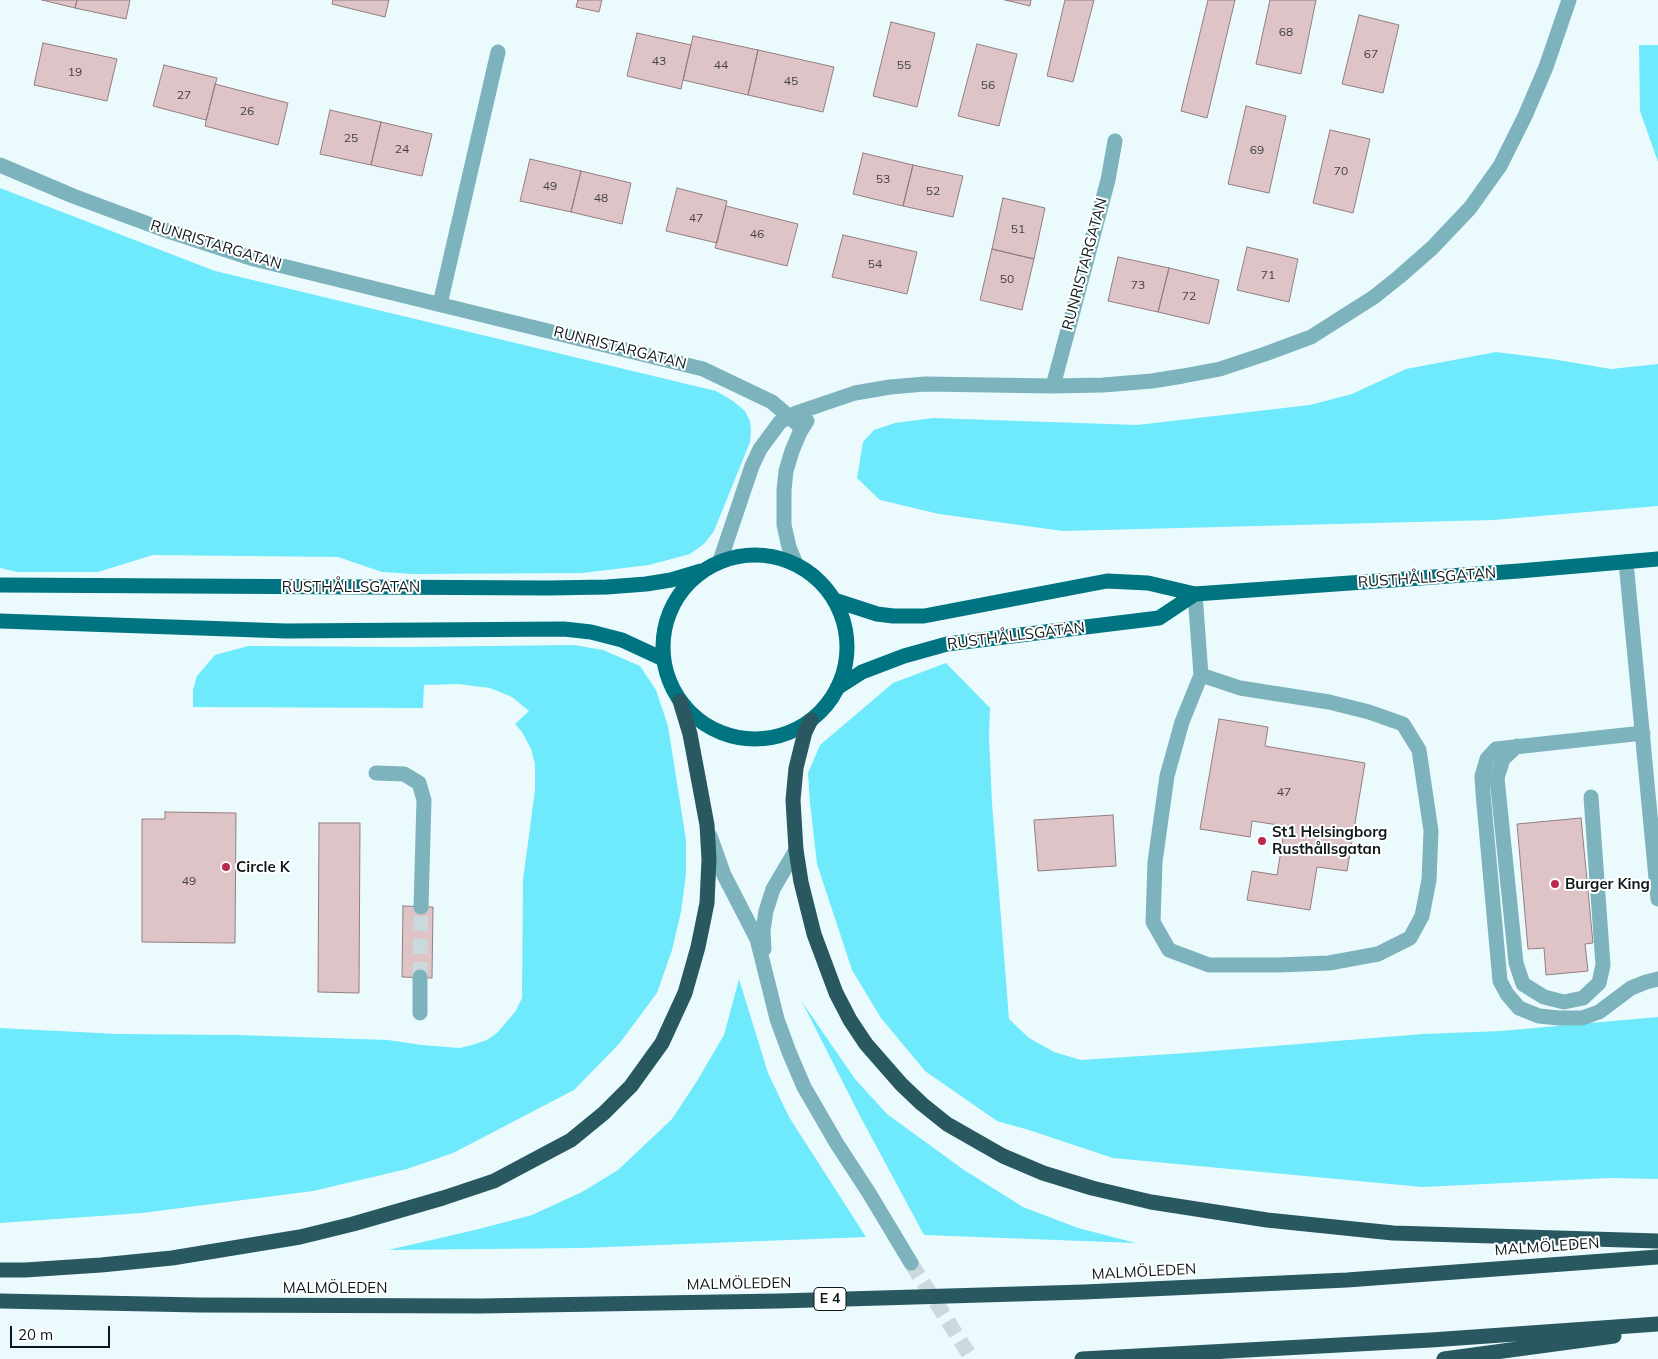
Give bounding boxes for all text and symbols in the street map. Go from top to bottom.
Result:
house number: 68 [1279,25,1293,39]
house number: 67 [1364,47,1378,61]
house number: 43 [652,54,666,68]
house number: 44 [714,58,728,72]
house number: 55 [897,58,911,72]
house number: 19 [68,65,82,79]
house number: 45 [784,74,798,88]
house number: 56 [981,78,995,92]
house number: 27 [177,88,191,102]
house number: 26 [240,104,254,118]
house number: 25 [344,131,358,145]
house number: 24 [395,142,409,156]
house number: 69 [1250,143,1264,157]
house number: 70 [1334,164,1348,178]
house number: 53 [876,172,890,186]
house number: 49 [543,179,557,193]
house number: 52 [926,184,940,198]
house number: 48 [594,191,608,205]
street label: RUNRISTARGATAN [1059,196,1111,332]
house number: 47 [689,211,703,225]
street label: RUNRISTARGATAN [148,216,284,274]
house number: 51 [1011,222,1025,236]
house number: 46 [750,227,764,241]
house number: 54 [868,257,882,271]
house number: 71 [1261,268,1275,282]
house number: 50 [1000,272,1014,286]
house number: 73 [1131,278,1145,292]
house number: 72 [1182,289,1196,303]
street label: RUNRISTARGATAN [552,323,688,373]
street label: RUSTHÅLLSGATAN [1357,564,1497,592]
street label: RUSTHÅLLSGATAN [282,578,420,596]
street label: RUSTHÅLLSGATAN [946,619,1086,653]
house number: 47 [1277,785,1291,799]
place label: St1 Helsingborg Rusthållsgatan [1272,823,1387,858]
marker: St1 Helsingborg Rusthållsgatan [1256,835,1268,847]
place label: Circle K [236,858,290,876]
marker: Circle K [220,861,232,873]
house number: 49 [182,874,196,888]
place label: Burger King [1565,875,1650,893]
marker: Burger King [1549,878,1561,890]
street label: MALMÖLEDEN [1494,1234,1600,1260]
street label: MALMÖLEDEN [1091,1260,1197,1284]
street label: MALMÖLEDEN [686,1274,792,1294]
street label: MALMÖLEDEN [283,1279,387,1297]
road number: E 4 [814,1288,846,1310]
scale bar [12,1316,112,1348]
text: 20 m [18,1325,53,1344]

